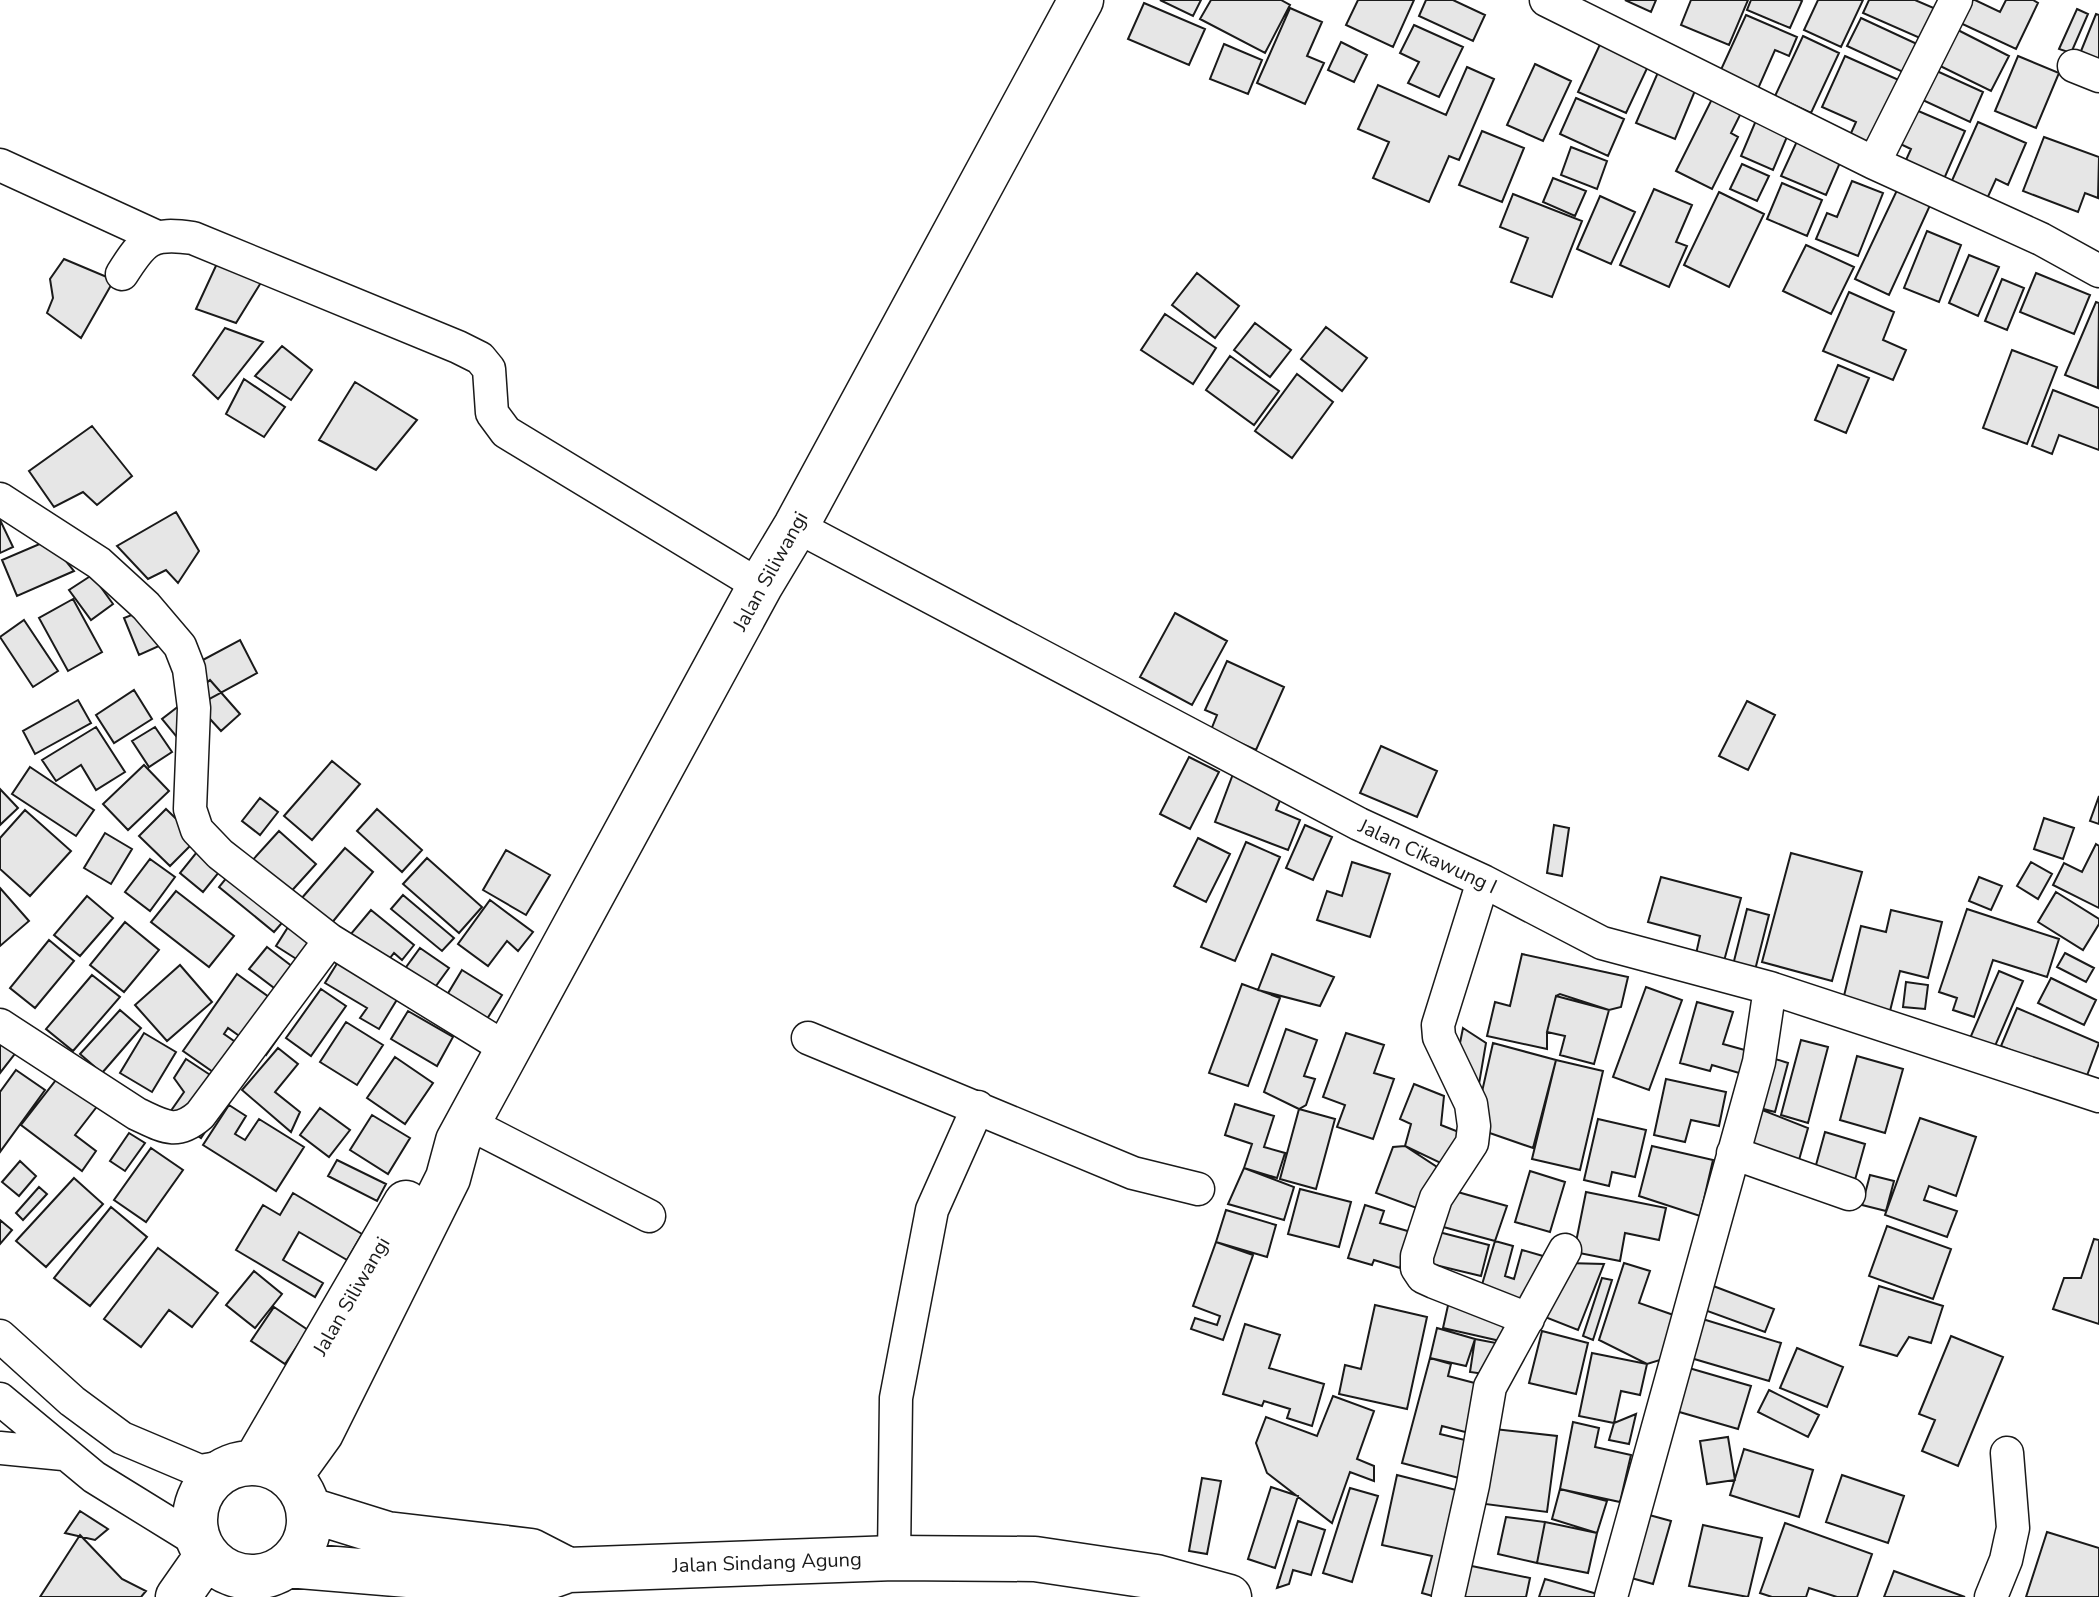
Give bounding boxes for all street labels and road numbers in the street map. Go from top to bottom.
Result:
street label: Jalan Siliwangi [726,507,814,637]
street label: Jalan Cikawung I [1353,812,1501,900]
street label: Jalan Siliwangi [306,1232,396,1361]
street label: Jalan Sindang Agung [671,1546,862,1579]

